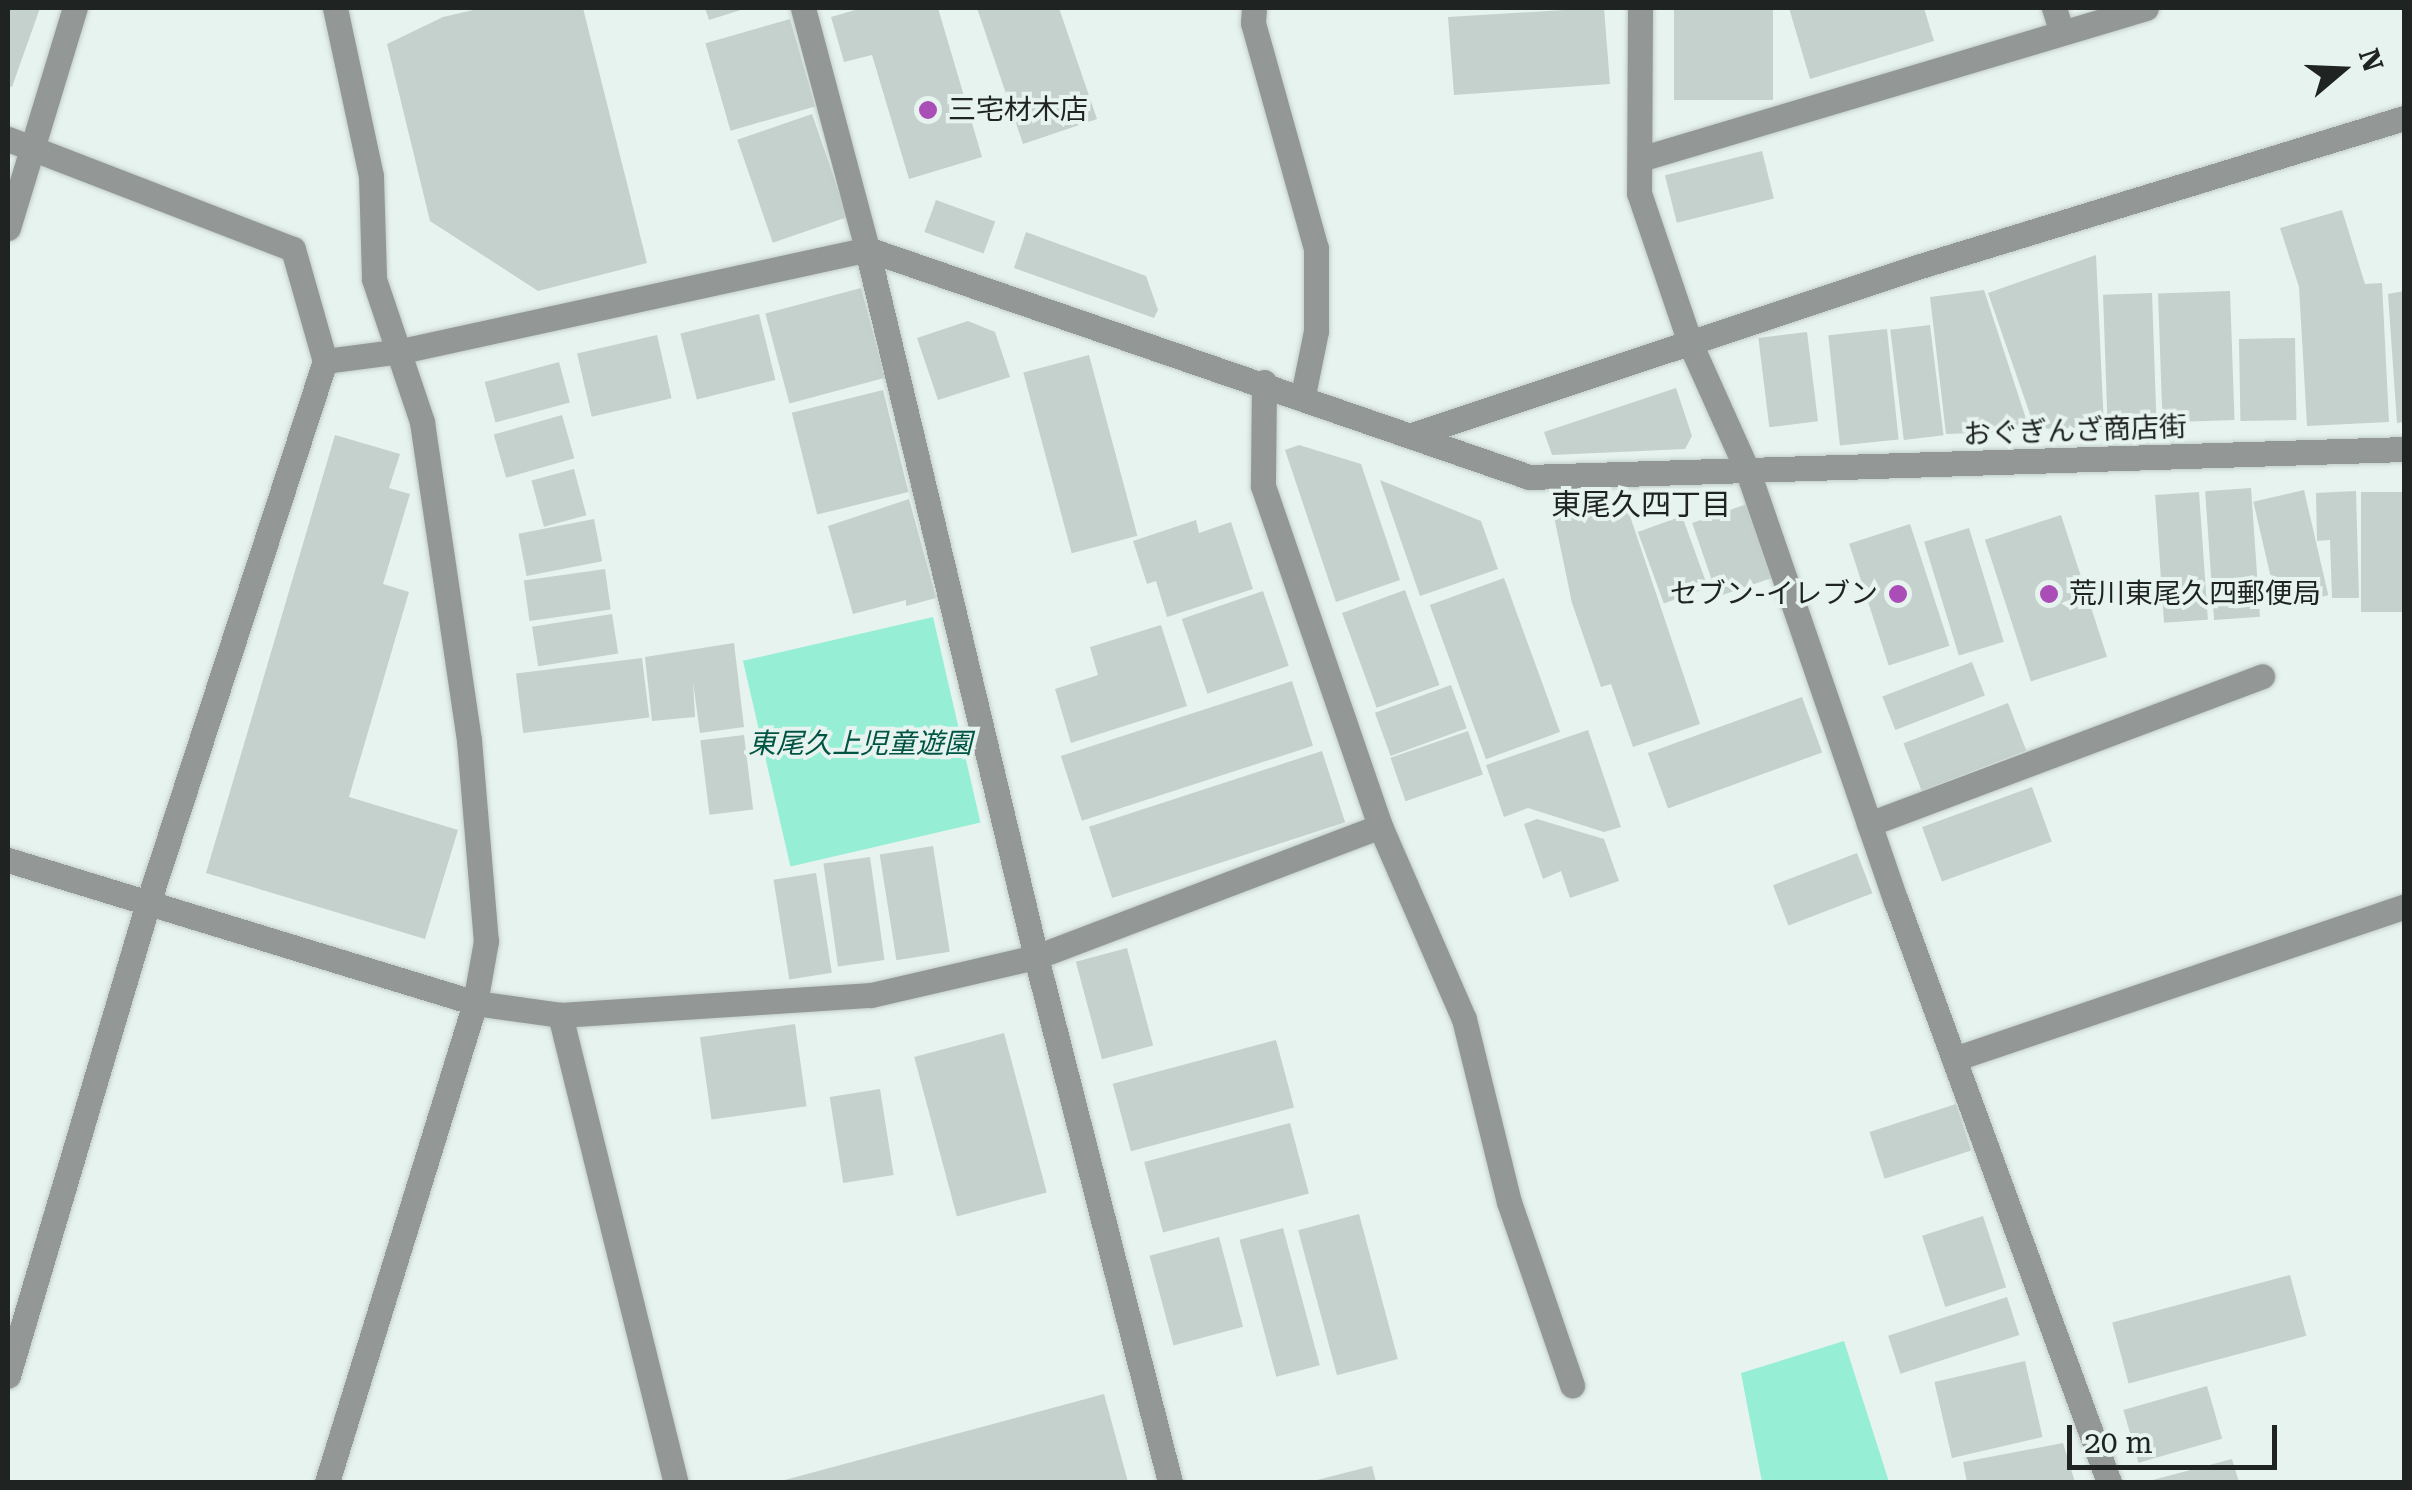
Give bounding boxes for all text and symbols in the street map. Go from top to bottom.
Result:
north arrow [2292,20,2392,120]
text: N [2352,45,2390,76]
place label: 三宅材木店 [948,93,1088,127]
marker: 三宅材木店 [917,99,939,121]
street label: おぐぎんざ商店街 [1962,410,2188,452]
district label: 東尾久四丁目 [1551,487,1731,523]
place label: セブン-イレブン [1670,577,1878,611]
place label: 荒川東尾久四郵便局 [2069,577,2321,611]
marker: セブン-イレブン [1887,583,1909,605]
marker: 荒川東尾久四郵便局 [2038,583,2060,605]
park label: 東尾久上児童遊園 [748,727,972,761]
scale bar [2072,1405,2282,1467]
text: 20 m [2084,1425,2153,1460]

